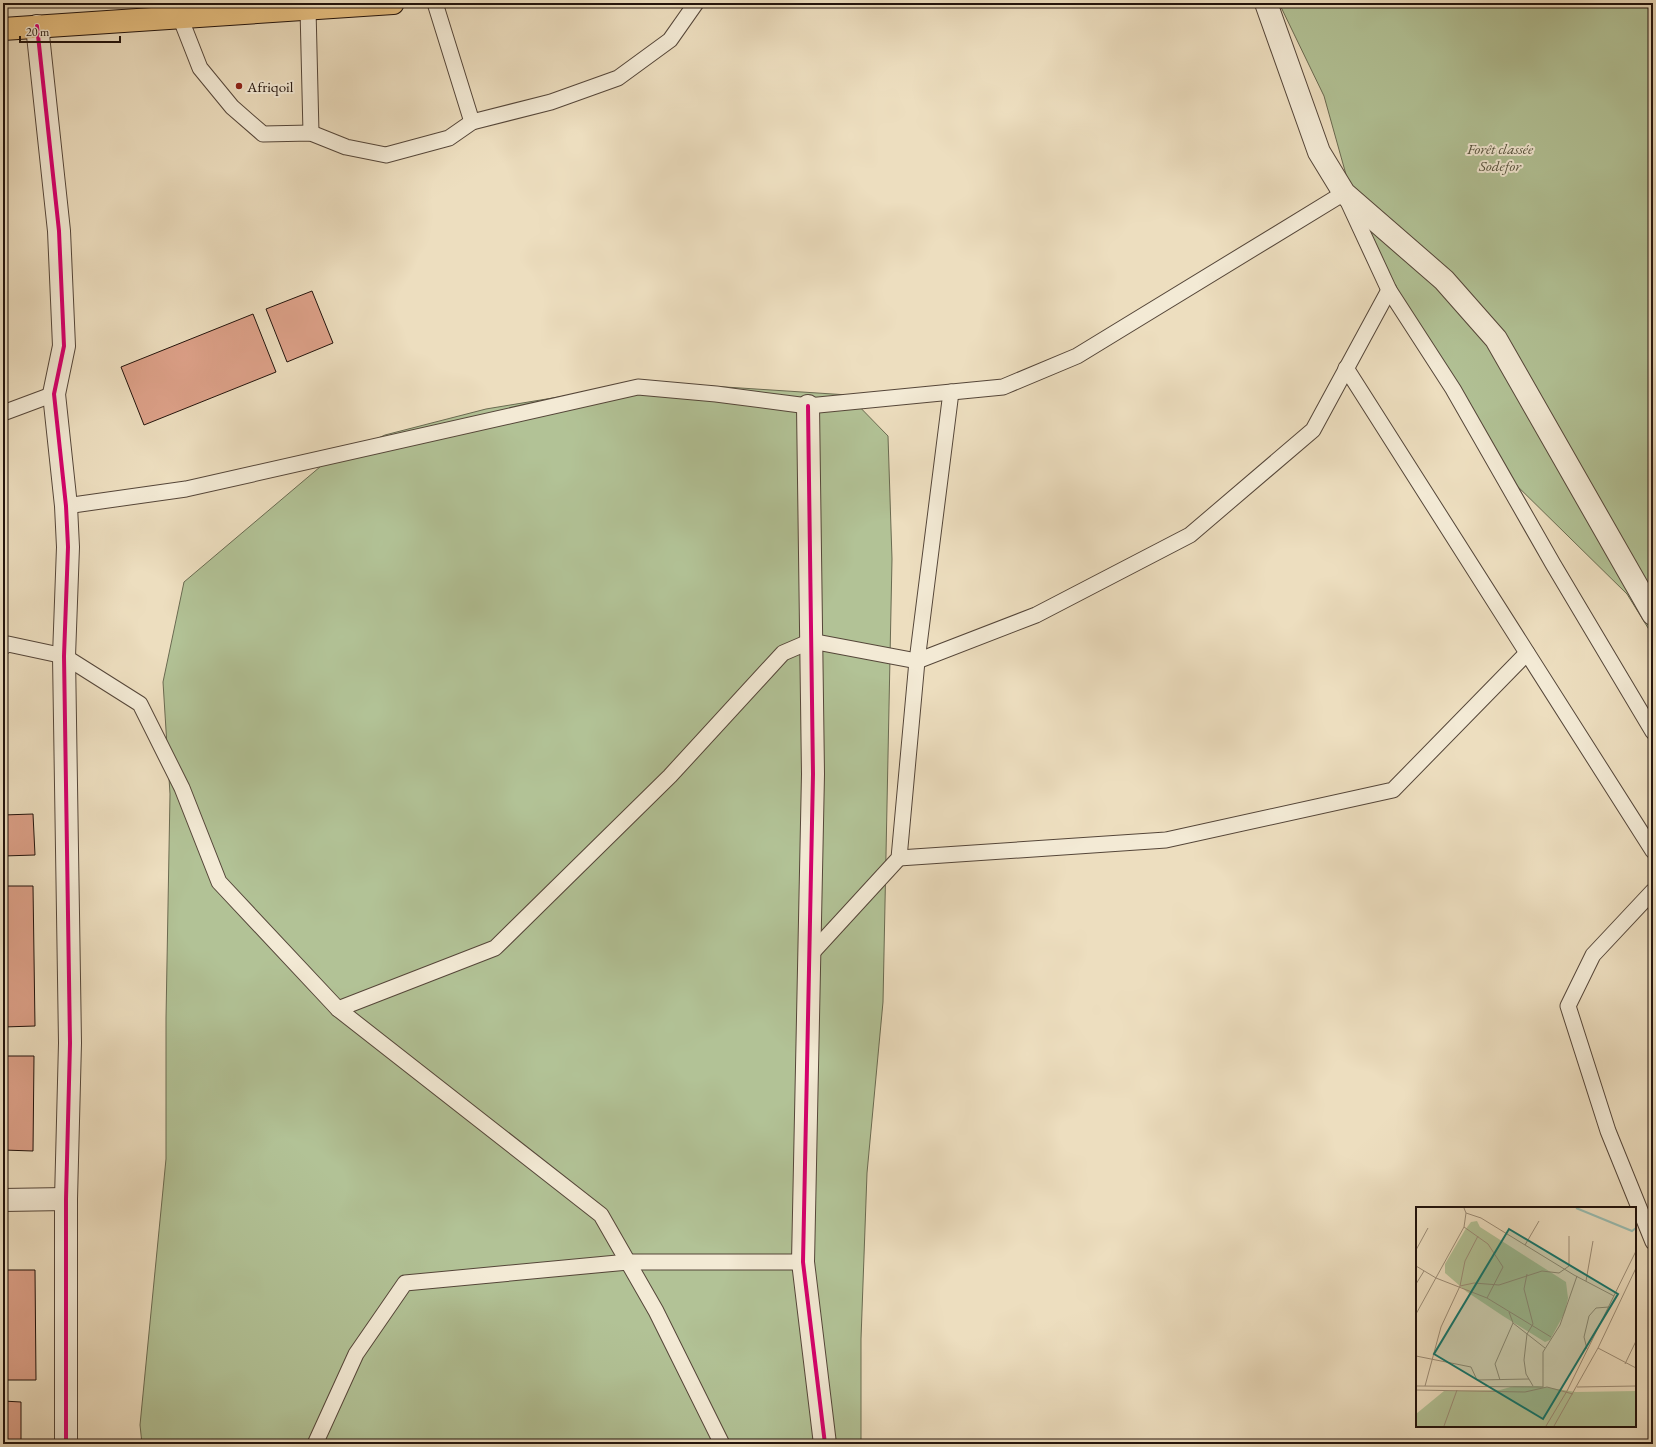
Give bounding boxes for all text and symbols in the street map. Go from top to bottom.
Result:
scale bar [20,18,120,44]
text: 20 m [26,24,50,40]
place label: Afriqoil [246,77,294,96]
marker: Afriqoil [234,81,244,91]
park label: Forêt classée Sodefor [1466,139,1534,175]
inset map [1416,1207,1636,1427]

